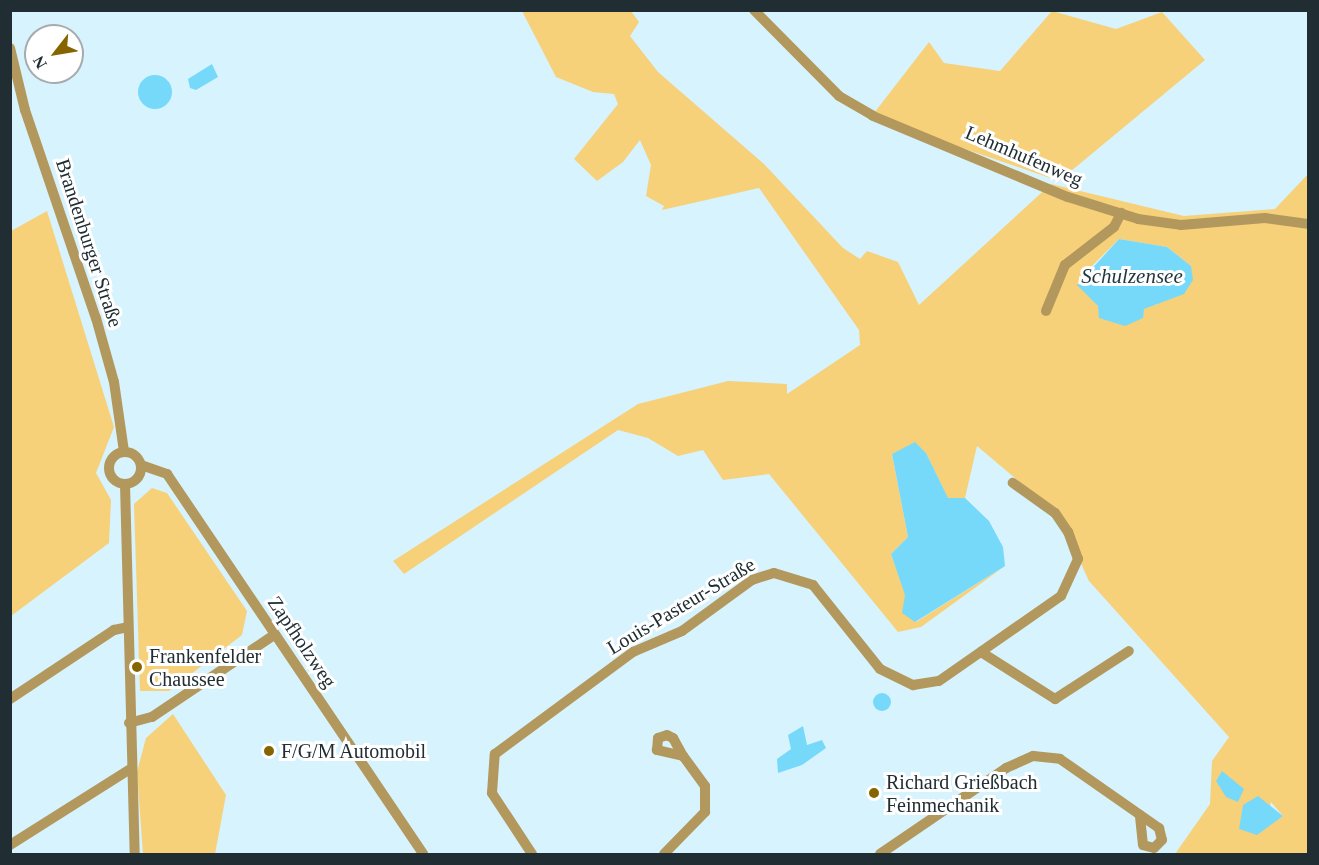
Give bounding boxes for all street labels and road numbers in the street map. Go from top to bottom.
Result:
street label: Lehmhufenweg [962,120,1086,192]
street label: Brandenburger Straße [50,156,128,330]
street label: Louis-Pasteur-Straße [603,552,759,660]
street label: Zapfholzweg [263,592,341,692]

